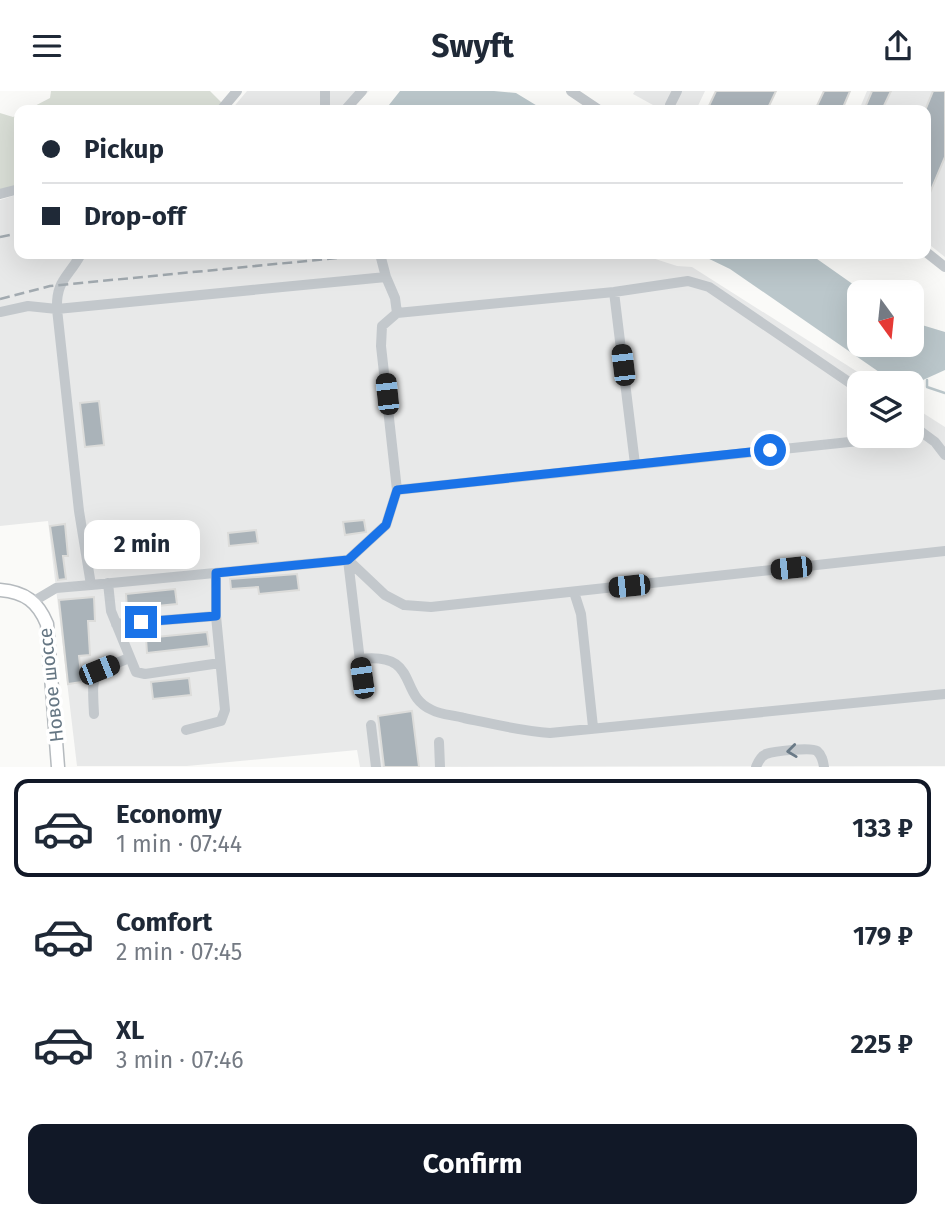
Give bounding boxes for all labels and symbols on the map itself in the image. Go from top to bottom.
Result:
north arrow [847,280,924,357]
car [611,343,636,387]
car [375,372,400,416]
route start [754,434,786,466]
callout: 2 min [83,521,199,569]
car [770,555,813,581]
car [608,573,651,599]
route end [125,606,157,638]
street label: Новое шоссе [34,627,68,743]
car [76,652,123,688]
car [349,656,376,700]
one-way arrow [786,743,798,758]

